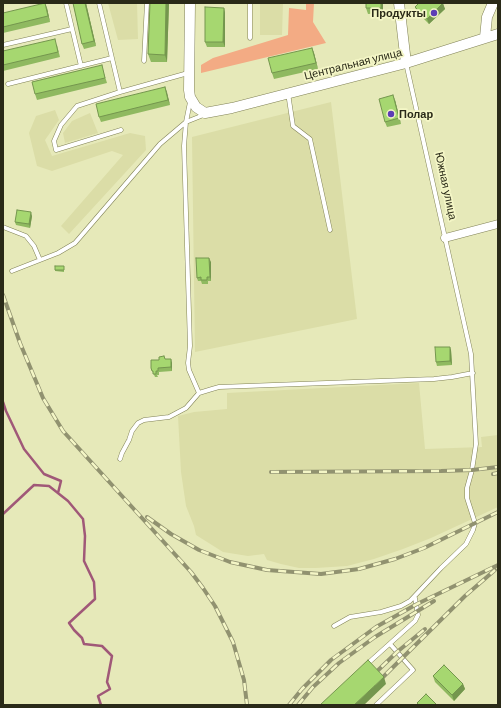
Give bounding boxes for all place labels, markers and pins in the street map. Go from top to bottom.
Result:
place label: Продукты [371,6,426,20]
marker: Продукты [429,8,439,18]
place label: Полар [399,107,433,121]
marker: Полар [386,109,396,119]

